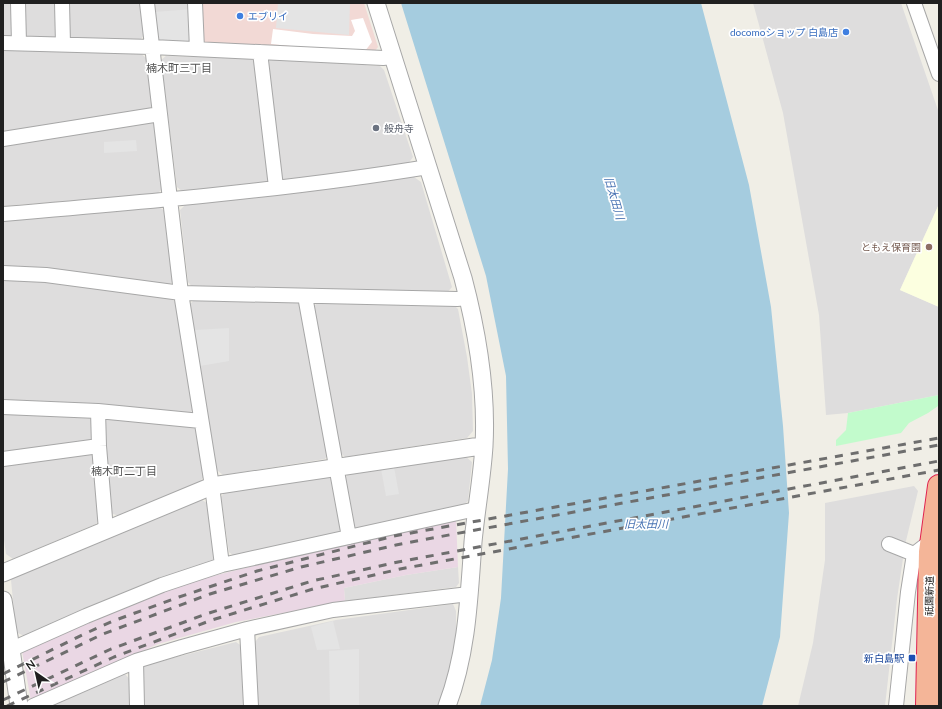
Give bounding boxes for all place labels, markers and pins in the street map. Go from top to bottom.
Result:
place label: エブリイ [248,10,288,22]
marker: エブリイ [235,11,245,21]
place label: docomoショップ 白島店 [730,26,838,38]
marker: docomoショップ 白島店 [841,27,851,37]
place label: 般舟寺 [384,122,414,134]
marker: 般舟寺 [371,123,381,133]
place label: ともえ保育園 [861,241,921,253]
marker: ともえ保育園 [924,242,934,252]
place label: 新白島駅 [864,652,905,664]
marker: 新白島駅 [907,653,917,663]

